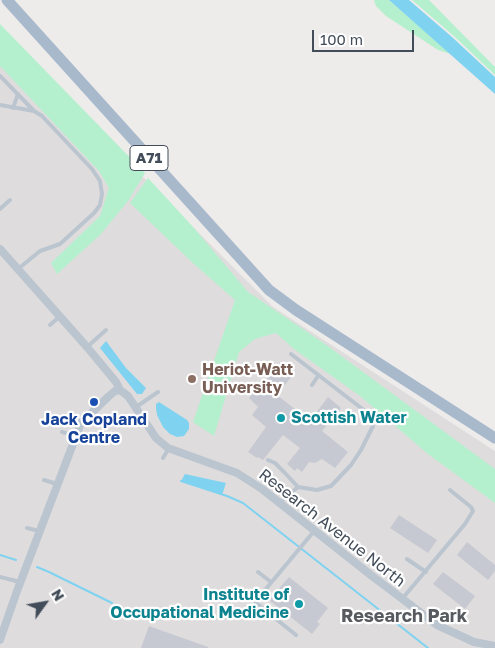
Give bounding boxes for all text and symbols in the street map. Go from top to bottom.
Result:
scale bar [315,20,418,52]
text: 100 m [320,30,363,48]
road number: A71 [130,146,168,170]
place label: Heriot-Watt University [202,360,293,398]
marker: Heriot-Watt University [186,373,198,385]
marker: Jack Copland Centre [88,396,100,408]
place label: Scottish Water [291,408,407,428]
place label: Jack Copland Centre [41,410,147,448]
marker: Scottish Water [275,412,287,424]
street label: Research Avenue North [255,465,409,591]
north arrow [20,578,70,628]
place label: Institute of Occupational Medicine [110,585,289,623]
text: N [48,586,68,604]
marker: Institute of Occupational Medicine [293,598,305,610]
district label: Research Park [341,605,467,627]

